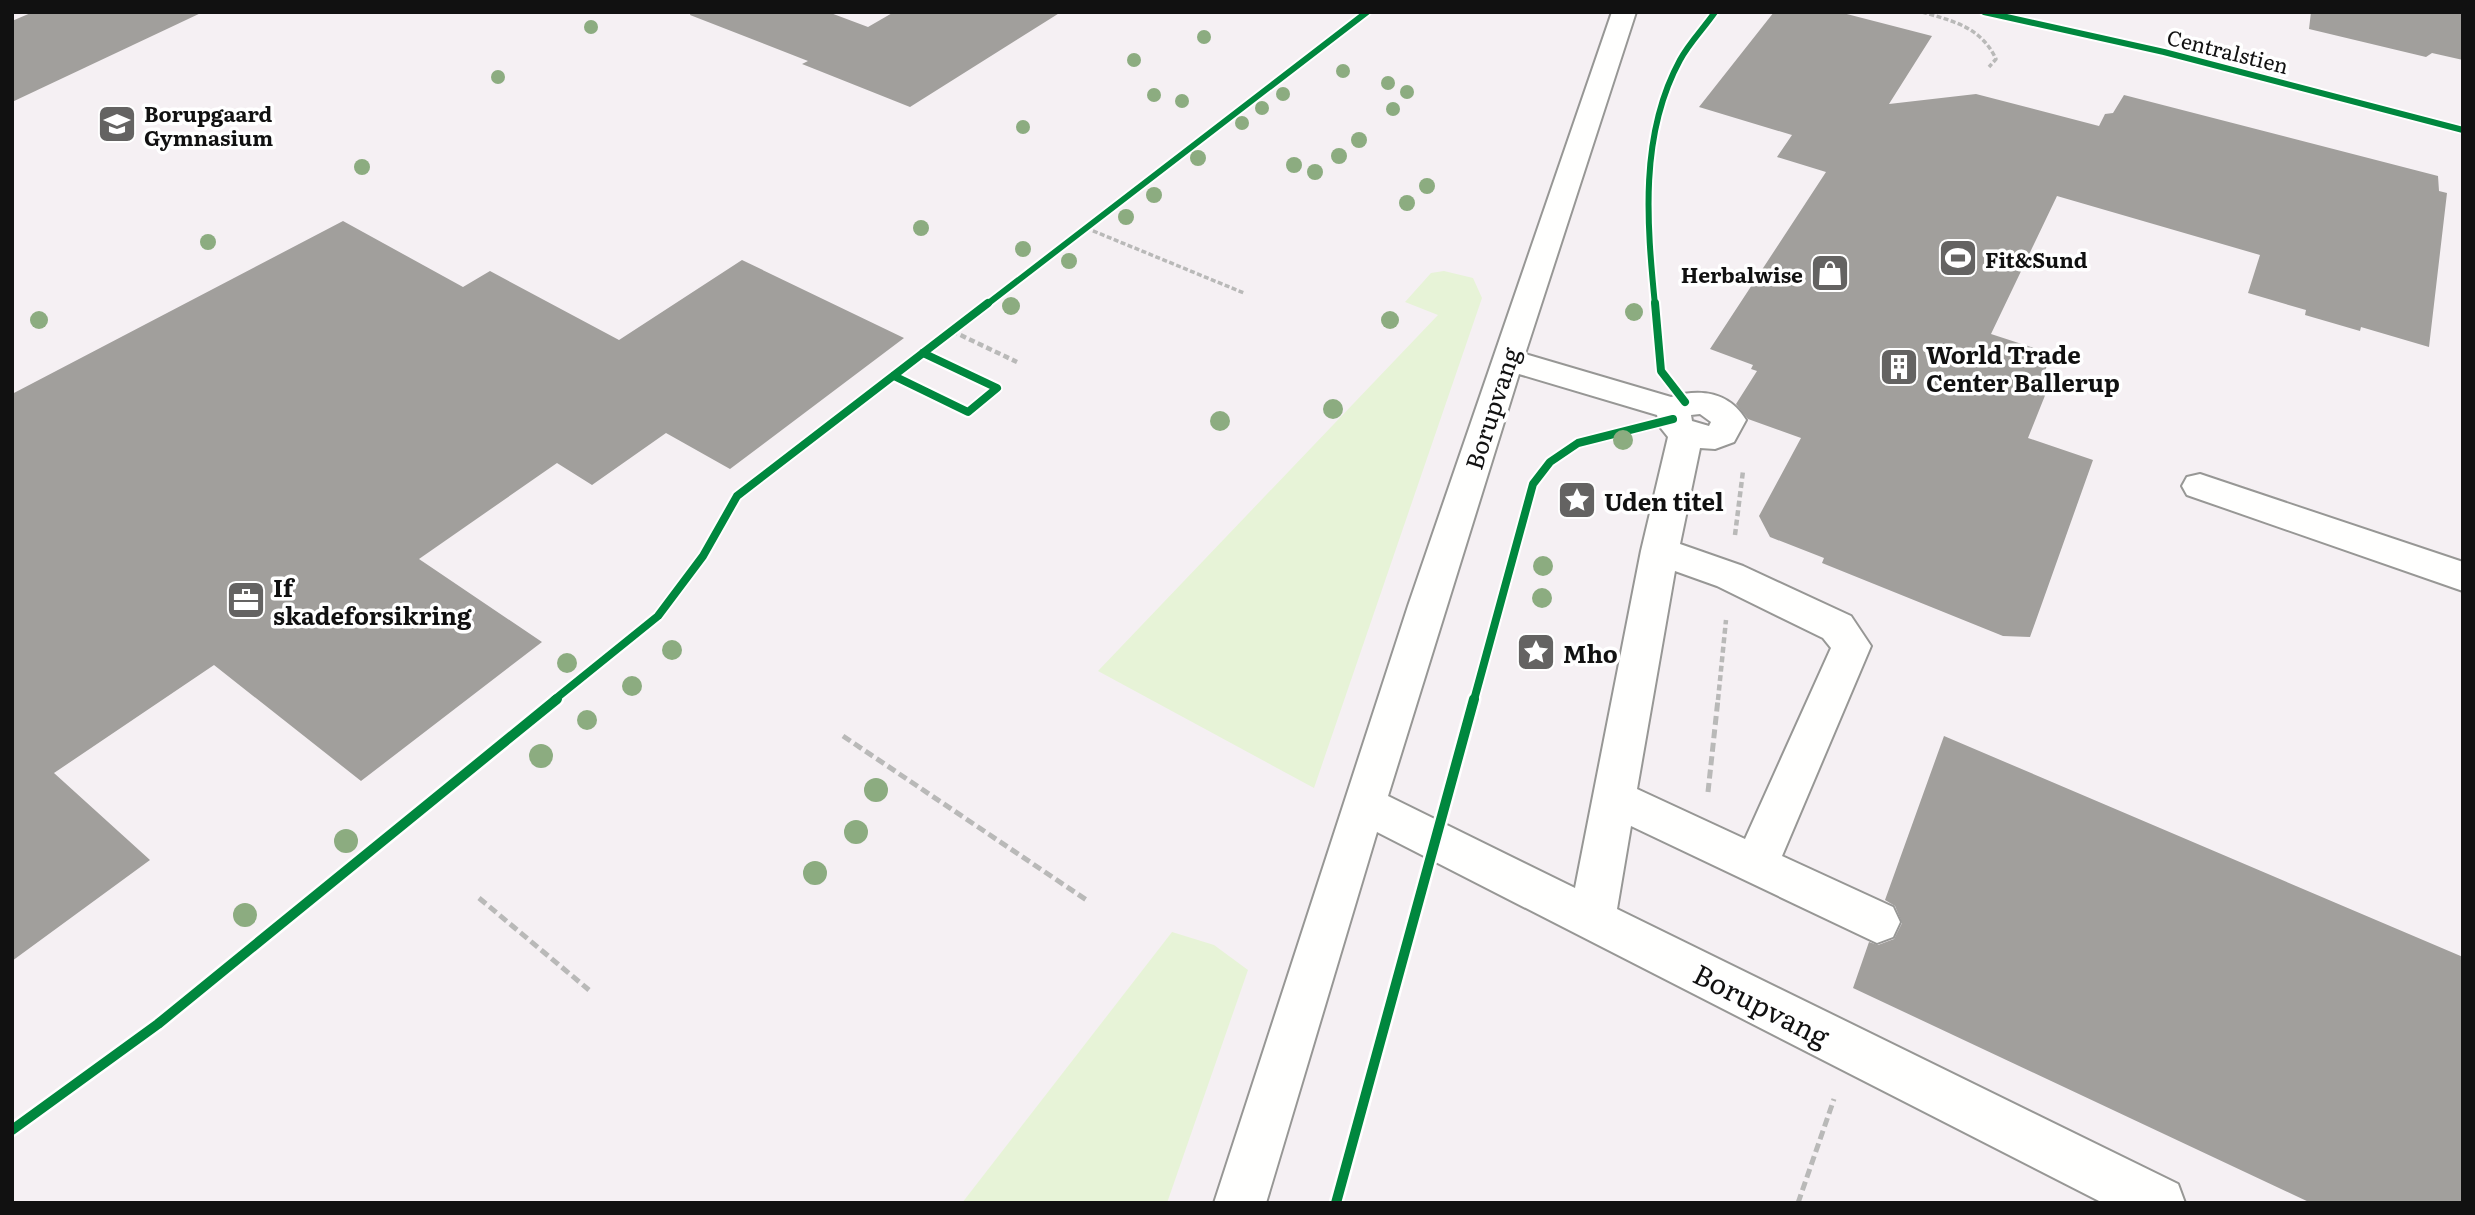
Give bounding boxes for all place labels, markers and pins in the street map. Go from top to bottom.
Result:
place label: Borupgaard Gymnasium [144,97,273,152]
school or university icon: Borupgaard Gymnasium [96,103,138,145]
sports icon: Fit&Sund [1937,237,1979,279]
place label: Fit&Sund [1985,243,2088,274]
shop icon: Herbalwise [1809,252,1851,294]
place label: Herbalwise [1681,258,1803,289]
place label: World Trade Center Ballerup [1926,336,2120,399]
building icon: World Trade Center Ballerup [1878,346,1920,388]
place icon: Uden titel [1556,479,1598,521]
place label: Uden titel [1604,483,1724,518]
place label: If skadeforsikring [273,569,472,632]
office icon: If skadeforsikring [225,579,267,621]
place icon: Mho [1515,631,1557,673]
place label: Mho [1563,635,1618,670]

